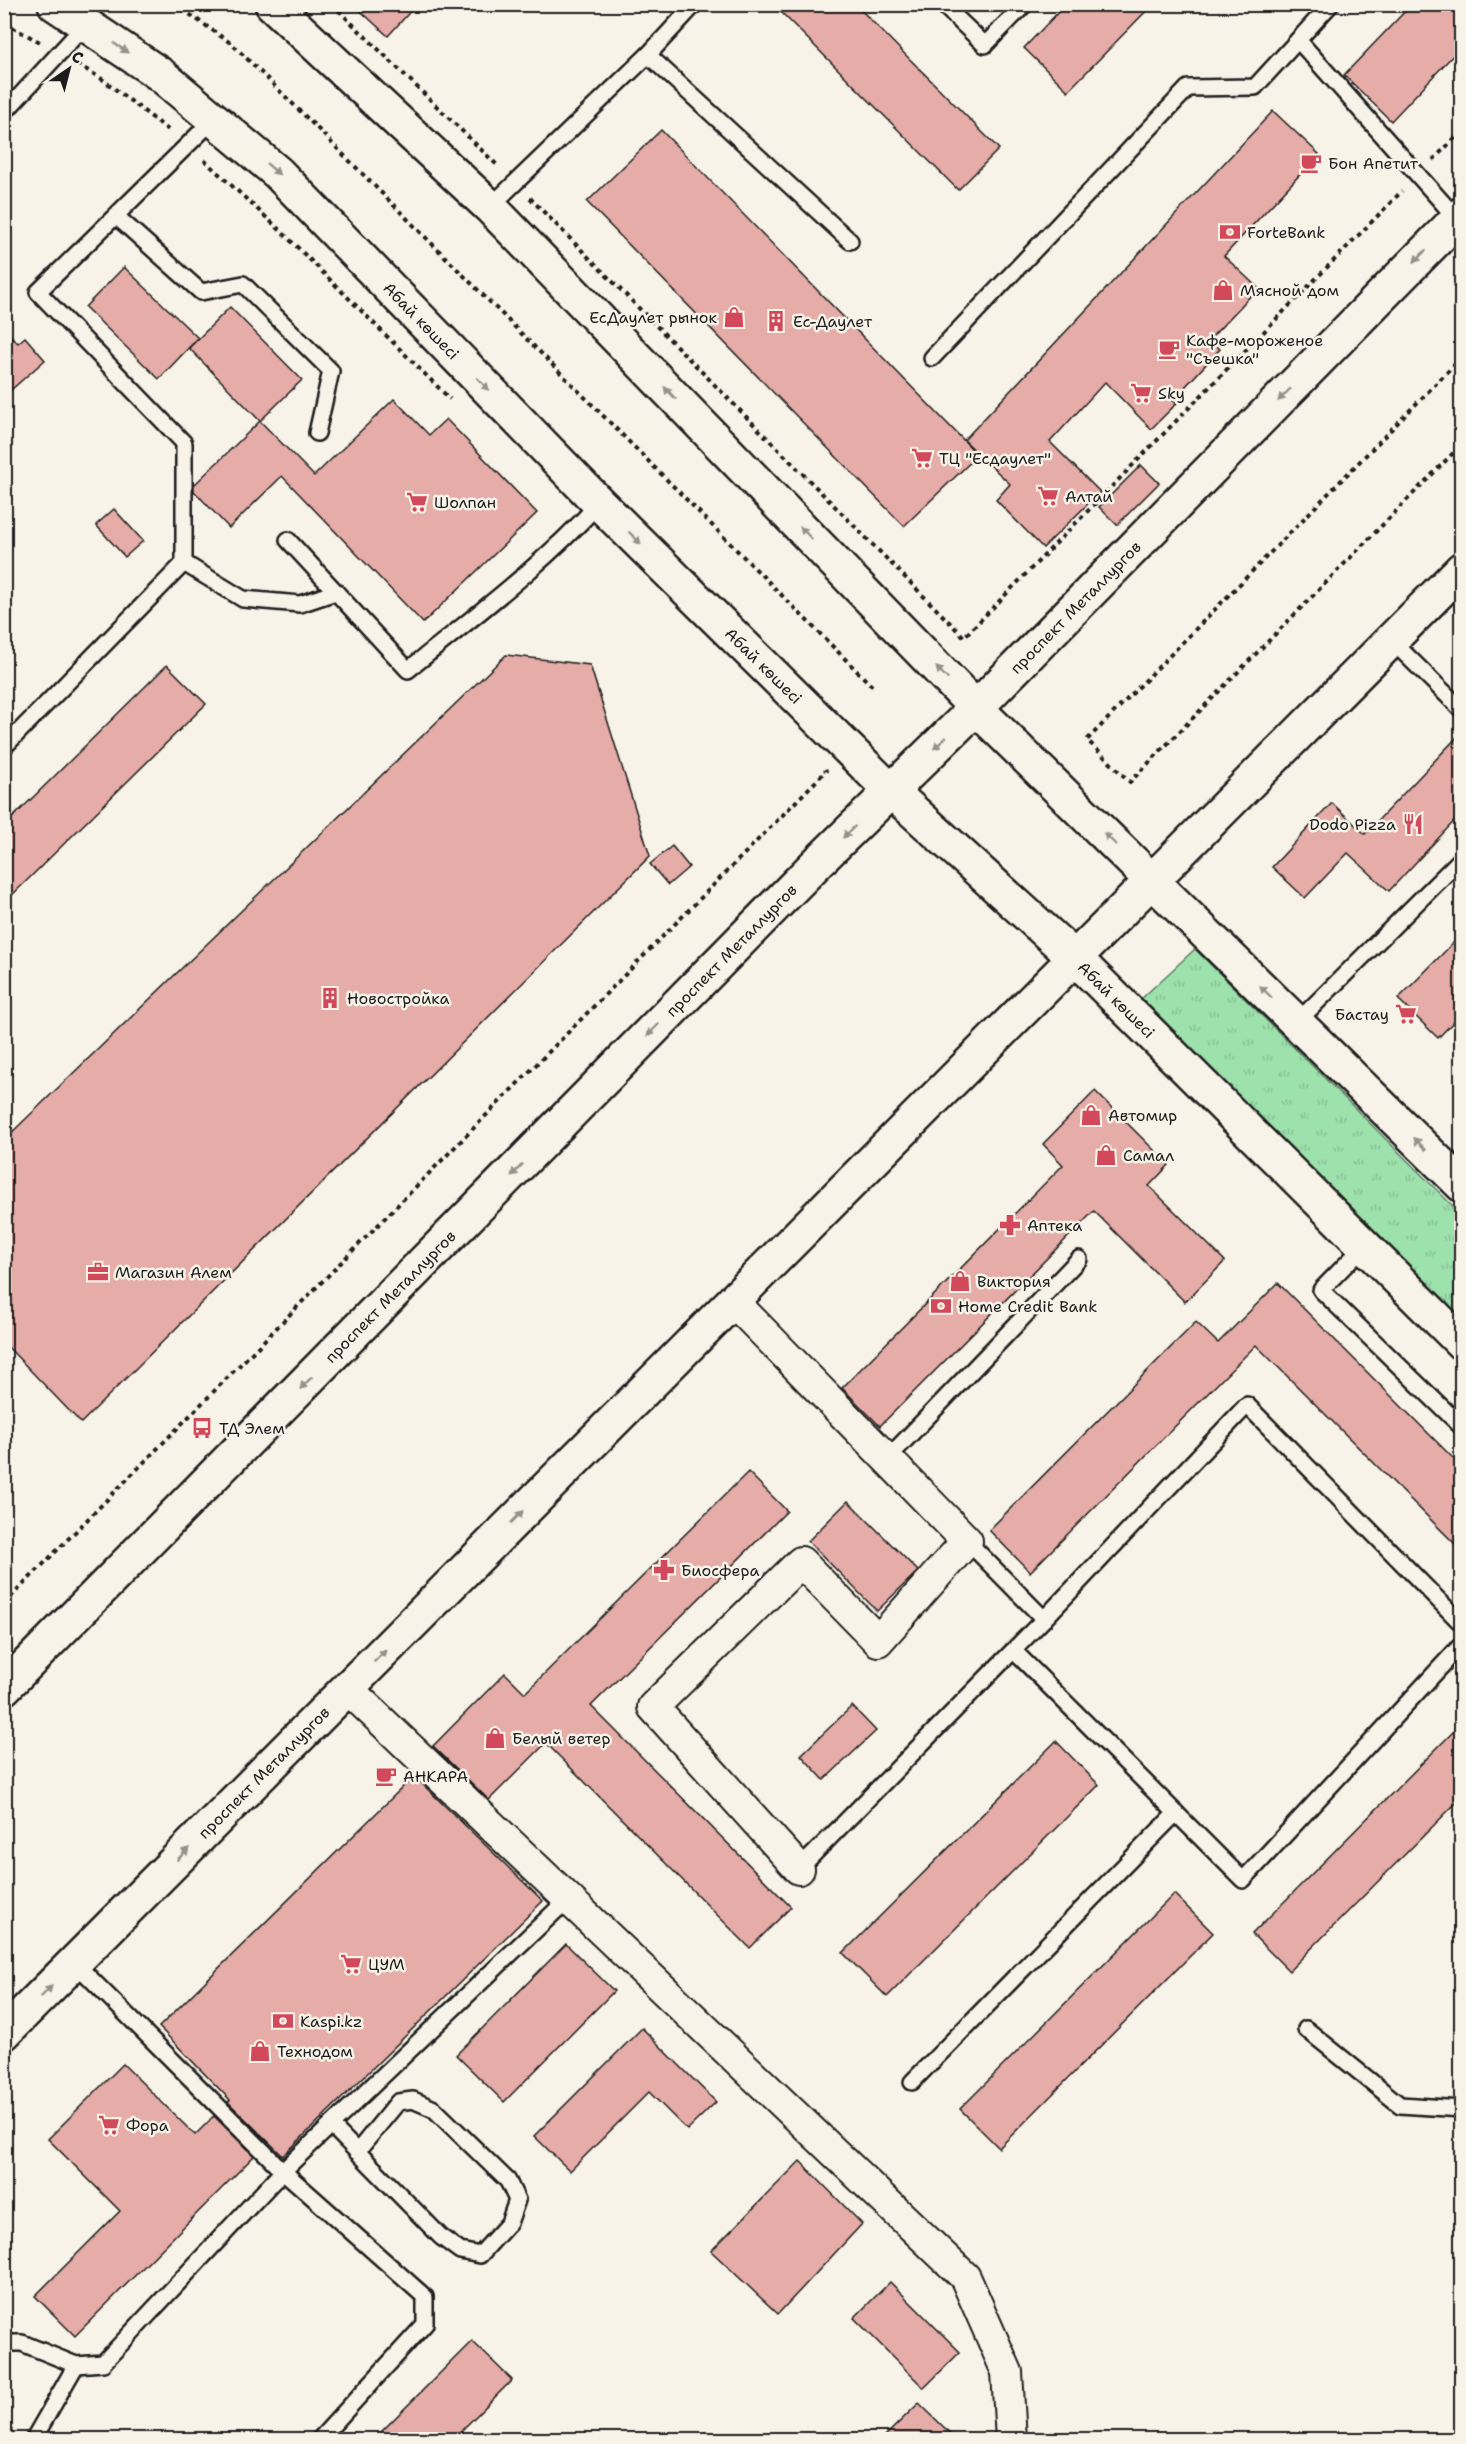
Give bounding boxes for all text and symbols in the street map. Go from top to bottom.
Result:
north arrow [39,39,99,99]
one-way arrow [113,42,129,53]
text: С [67,46,88,69]
cafe icon: Бон Апетит [1299,151,1323,175]
place label: Бон Апетит [1328,153,1419,174]
one-way arrow [266,162,281,176]
bank icon: ForteBank [1218,220,1242,244]
place label: ForteBank [1247,222,1325,243]
one-way arrow [1414,248,1428,262]
street label: Абай көшесі [379,277,464,364]
shop icon: Мясной дом [1211,278,1235,302]
place label: Мясной дом [1240,280,1339,301]
shop icon: ЕсДаулет рынок [722,305,746,329]
place label: ЕсДаулет рынок [589,307,717,328]
building icon: Ес-Даулет [764,309,788,333]
place label: Ес-Даулет [793,311,873,332]
place label: Кафе-мороженое "Cъешка" [1186,330,1323,369]
cafe icon: Кафе-мороженое "Cъешка" [1157,337,1181,361]
one-way arrow [476,376,490,390]
supermarket icon: Sky [1129,381,1153,405]
place label: Sky [1158,383,1185,404]
one-way arrow [663,385,677,400]
one-way arrow [1276,388,1291,402]
supermarket icon: ТЦ "Есдаулет" [910,446,934,470]
place label: ТЦ "Есдаулет" [939,448,1051,469]
supermarket icon: Алтай [1036,484,1060,508]
place label: Алтай [1065,486,1113,507]
supermarket icon: Шолпан [405,490,429,514]
place label: Шолпан [434,492,496,513]
one-way arrow [799,526,813,540]
one-way arrow [627,530,641,544]
street label: проспект Металлургов [1005,536,1145,678]
street label: Абай көшесі [721,623,807,708]
one-way arrow [935,666,949,680]
one-way arrow [933,736,948,750]
restaurant icon: Dodo Pizza [1401,812,1425,836]
place label: Dodo Pizza [1309,814,1396,835]
one-way arrow [843,824,857,838]
one-way arrow [1103,832,1118,846]
street label: проспект Металлургов [661,879,801,1021]
street label: Абай көшесі [1074,957,1160,1042]
building icon: Новостройка [318,986,342,1010]
one-way arrow [1260,986,1274,1000]
place label: Новостройка [347,988,450,1009]
supermarket icon: Бастау [1394,1002,1418,1026]
place label: Бастау [1335,1004,1389,1025]
one-way arrow [647,1023,661,1037]
shop icon: Автомир [1079,1103,1103,1127]
place label: Автомир [1108,1105,1177,1126]
one-way arrow [1412,1137,1427,1151]
shop icon: Самал [1094,1143,1118,1167]
place label: Самал [1123,1145,1174,1166]
one-way arrow [510,1162,524,1177]
pharmacy icon: Аптека [998,1213,1022,1237]
place label: Аптека [1027,1215,1082,1236]
street label: проспект Металлургов [320,1225,460,1367]
office icon: Магазин Алем [86,1260,110,1284]
place label: Магазин Алем [115,1262,232,1283]
shop icon: Виктория [948,1269,972,1293]
place label: Виктория [977,1271,1051,1292]
bank icon: Home Credit Bank [929,1294,953,1318]
place label: Home Credit Bank [958,1296,1097,1317]
one-way arrow [300,1376,314,1390]
bus stop icon: ТД Элем [190,1416,214,1440]
place label: ТД Элем [219,1418,285,1439]
one-way arrow [510,1511,524,1525]
pharmacy icon: Биосфера [652,1558,676,1582]
place label: Биосфера [681,1560,759,1581]
one-way arrow [373,1650,387,1664]
street label: проспект Металлургов [193,1702,334,1843]
shop icon: Белый ветер [483,1726,507,1750]
place label: Белый ветер [512,1728,610,1749]
cafe icon: АНКАРА [374,1764,398,1788]
place label: АНКАРА [403,1766,468,1787]
one-way arrow [176,1847,190,1861]
supermarket icon: ЦУМ [339,1952,363,1976]
place label: ЦУМ [368,1954,405,1975]
one-way arrow [38,1985,52,1999]
bank icon: Kaspi.kz [271,2009,295,2033]
place label: Kaspi.kz [300,2011,362,2032]
shop icon: Технодом [248,2039,272,2063]
place label: Технодом [277,2041,353,2062]
supermarket icon: Фора [97,2113,121,2137]
place label: Фора [126,2115,169,2136]

